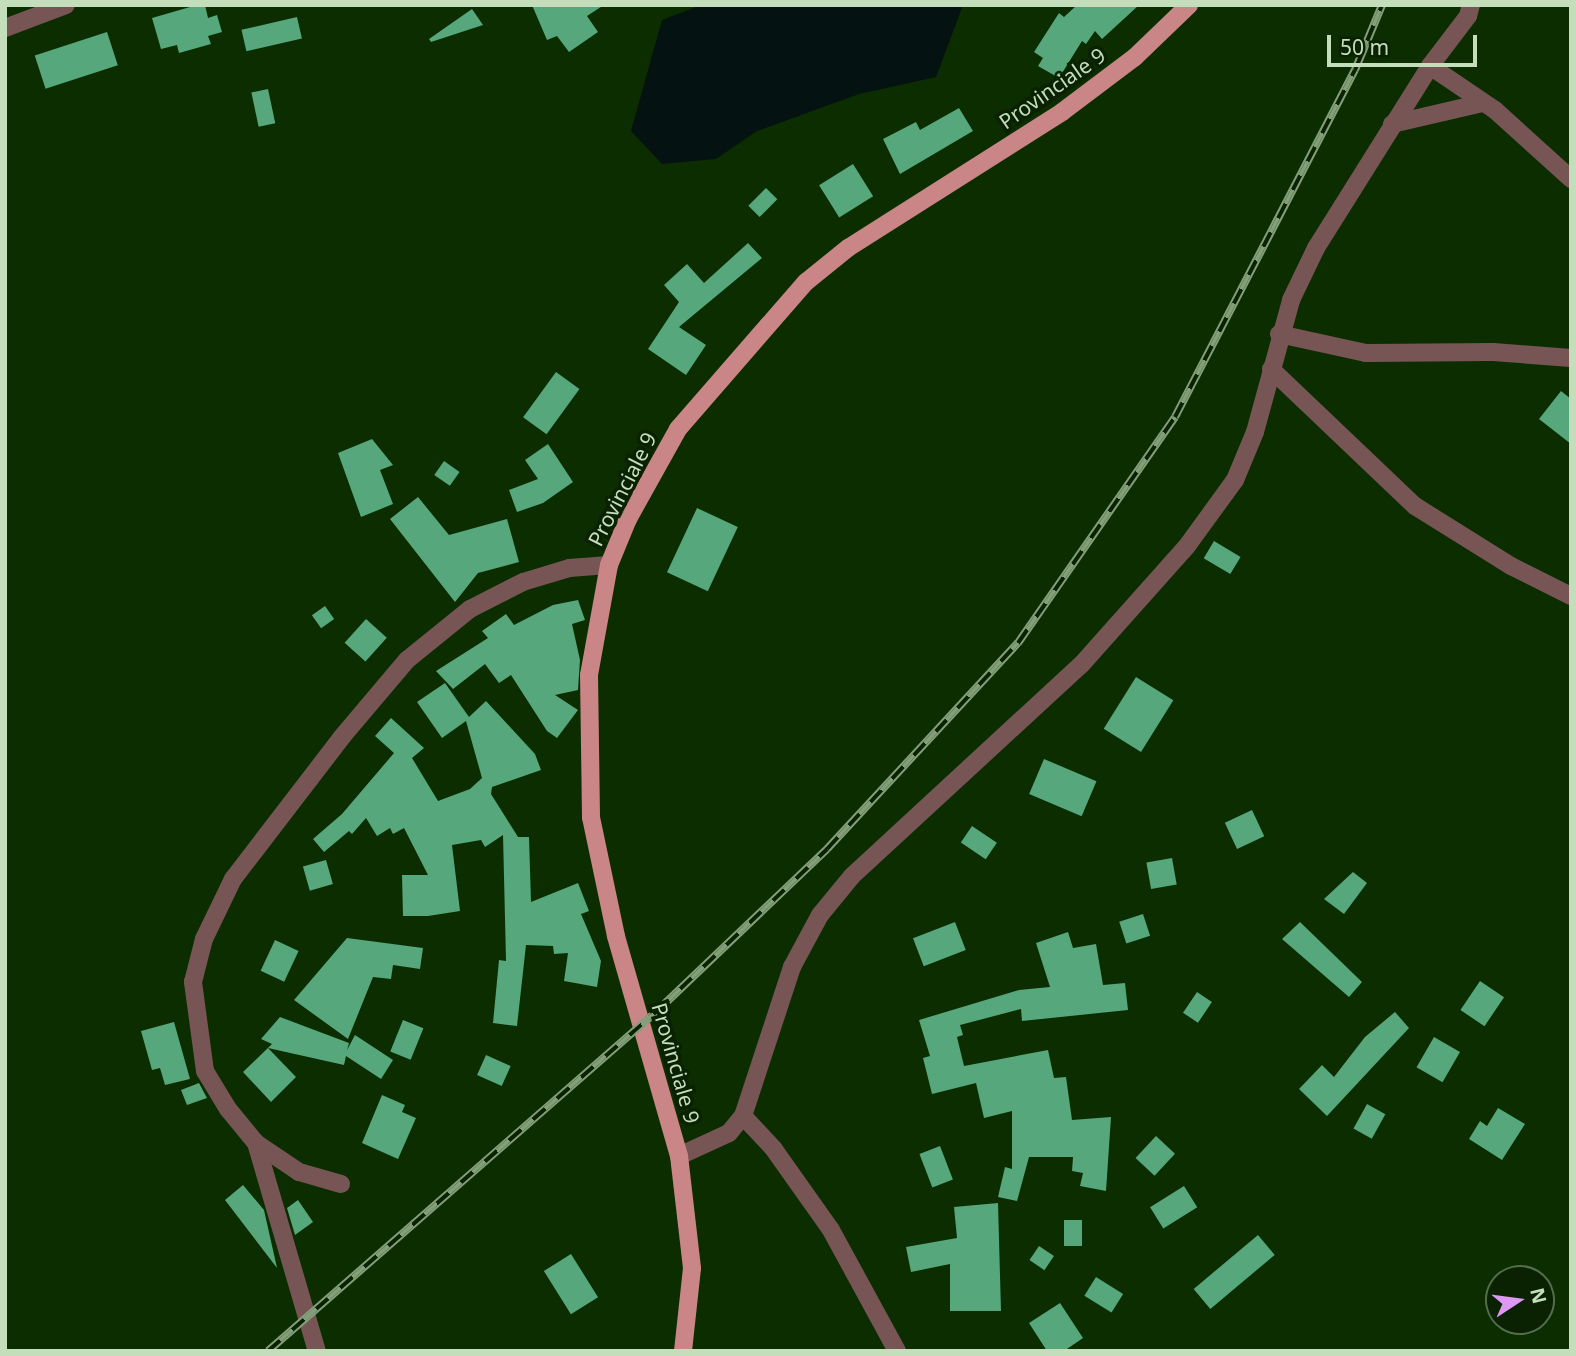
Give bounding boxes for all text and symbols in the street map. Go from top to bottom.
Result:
scale bar [1331,21,1482,65]
text: 50 m [1340,33,1389,61]
street label: Provinciale 9 [994,42,1110,134]
street label: Provinciale 9 [583,428,661,550]
street label: Provinciale 9 [647,1000,705,1126]
north arrow [1485,1265,1555,1335]
text: N [1524,1285,1553,1306]

